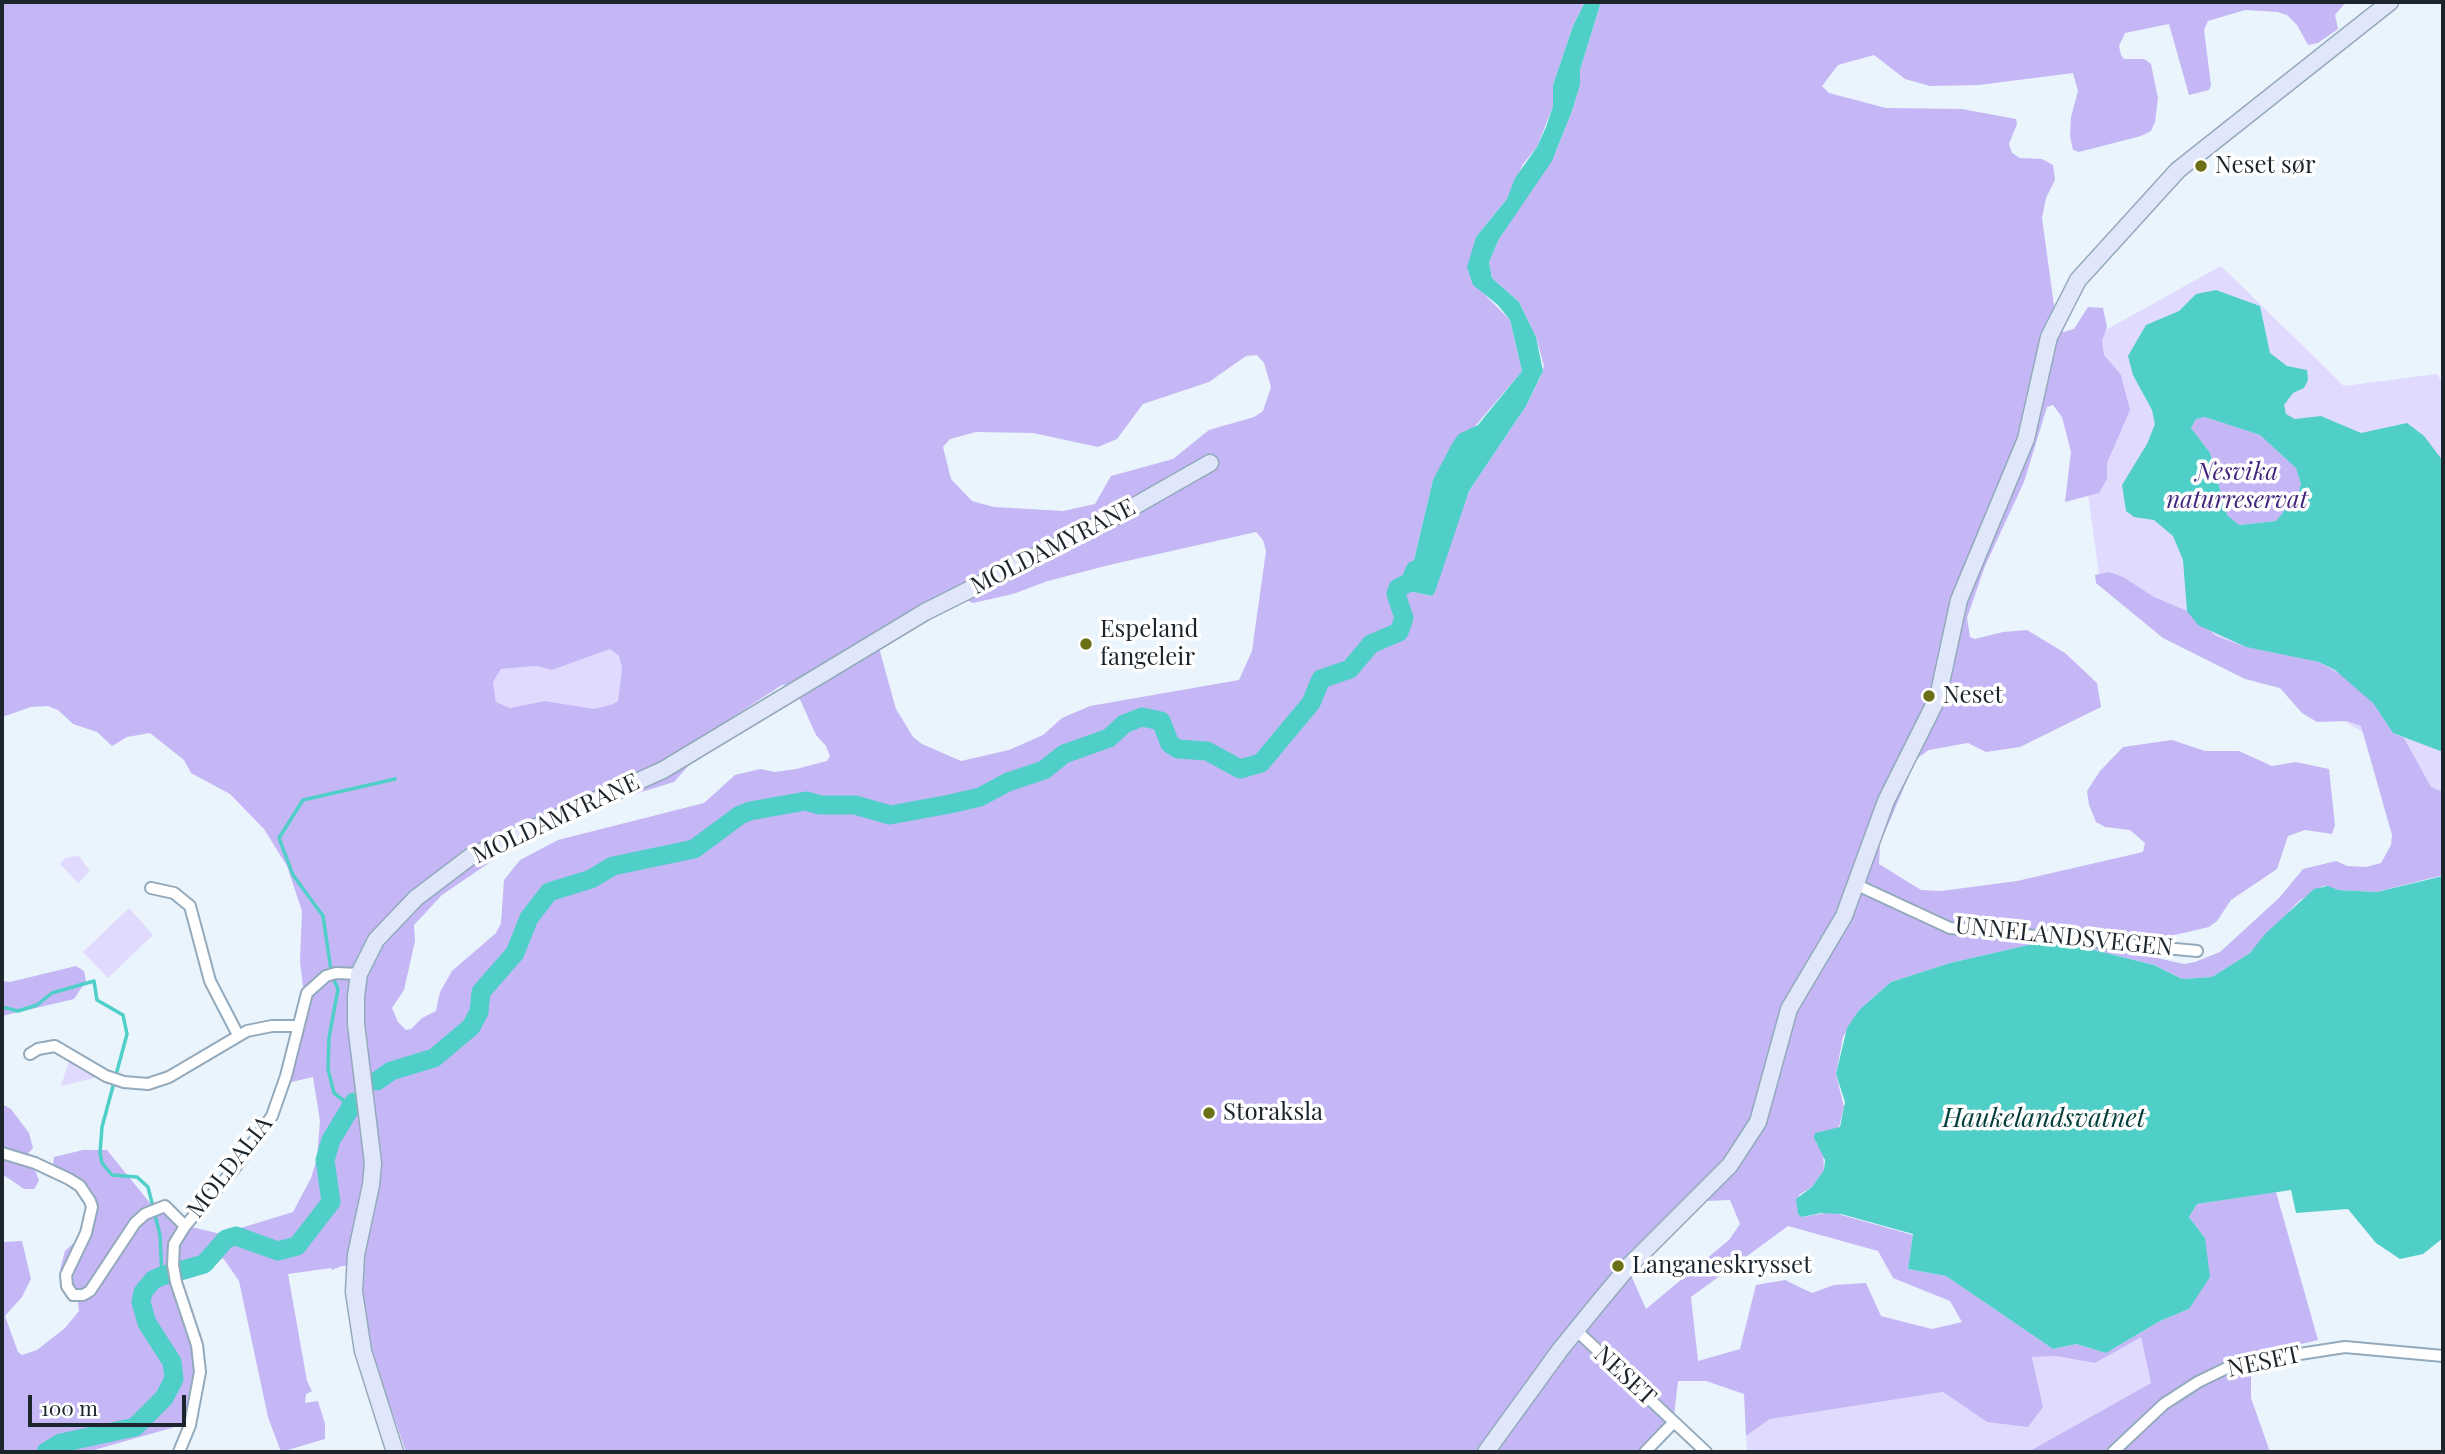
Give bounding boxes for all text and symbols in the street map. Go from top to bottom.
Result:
place label: Neset sør [2215,152,2316,180]
marker: Neset sør [2193,158,2209,174]
park label: Nesvika naturreservat [2166,459,2308,515]
street label: MOLDAMYRANE [966,493,1140,601]
place label: Espeland fangeleir [1100,616,1199,672]
marker: Espeland fangeleir [1078,636,1094,652]
place label: Neset [1943,682,2003,710]
marker: Neset [1921,688,1937,704]
street label: MOLDAMYRANE [468,768,644,870]
street label: UNNELANDSVEGEN [1954,911,2174,963]
place label: Storaksla [1223,1099,1323,1127]
water label: Haukelandsvatnet [1943,1103,2145,1135]
marker: Storaksla [1201,1105,1217,1121]
street label: MOLDALIA [181,1110,279,1224]
place label: Langaneskrysset [1632,1252,1812,1280]
marker: Langaneskrysset [1610,1258,1626,1274]
street label: NESET [1588,1340,1662,1412]
street label: NESET [2225,1340,2303,1384]
scale bar [32,1380,189,1424]
text: 100 m [41,1393,98,1421]

